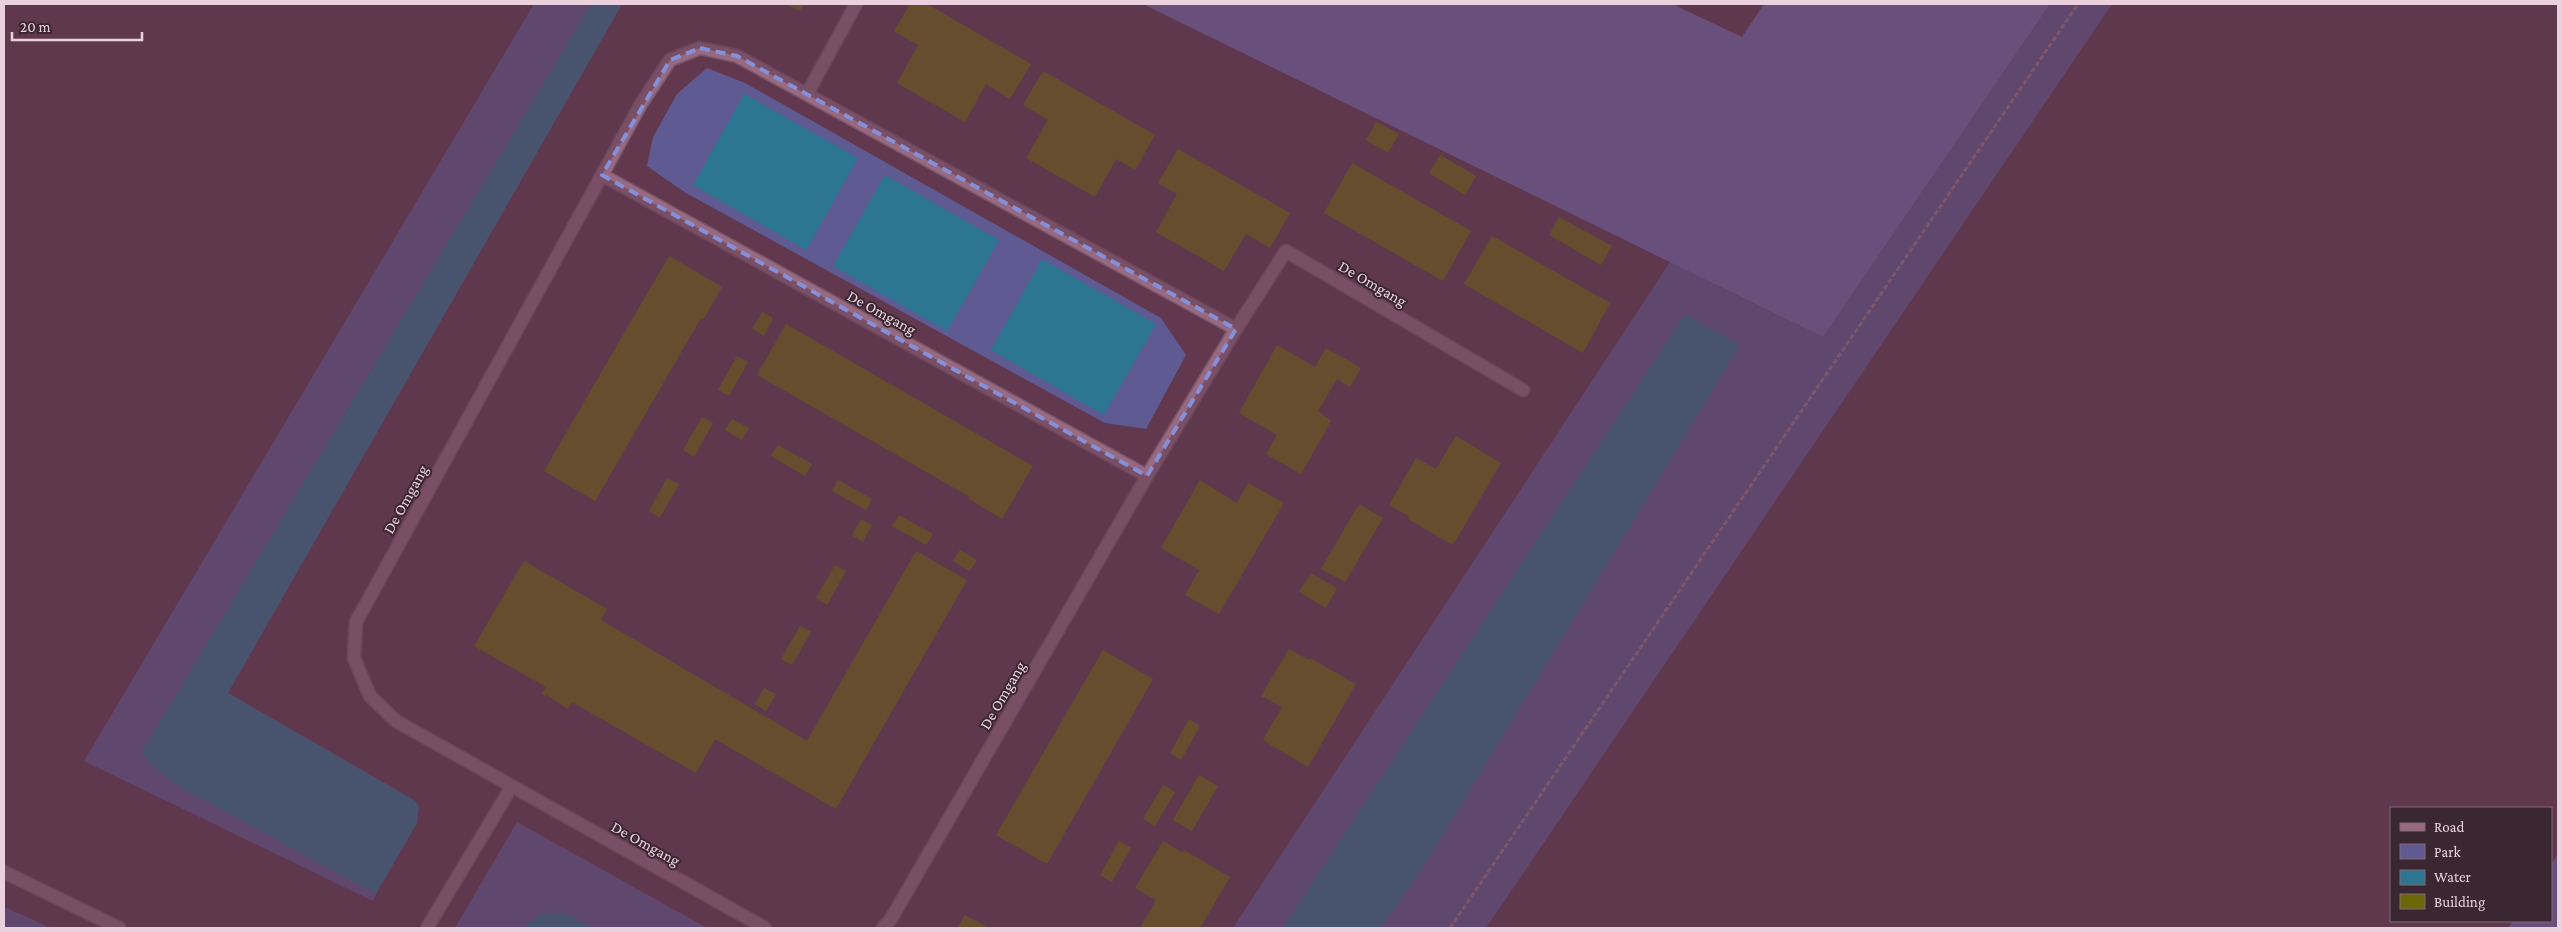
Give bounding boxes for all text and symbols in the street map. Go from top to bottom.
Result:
scale bar [12,10,142,42]
text: 20 m [20,19,51,35]
street label: De Omgang [1335,257,1410,311]
street label: De Omgang [844,287,919,339]
street label: De Omgang [380,462,432,537]
street label: De Omgang [976,658,1030,733]
legend [2390,807,2552,922]
street label: De Omgang [608,818,683,870]
text: Road [2434,819,2465,835]
text: Park [2434,844,2461,860]
text: Water [2434,869,2471,885]
text: Building [2434,894,2485,911]

